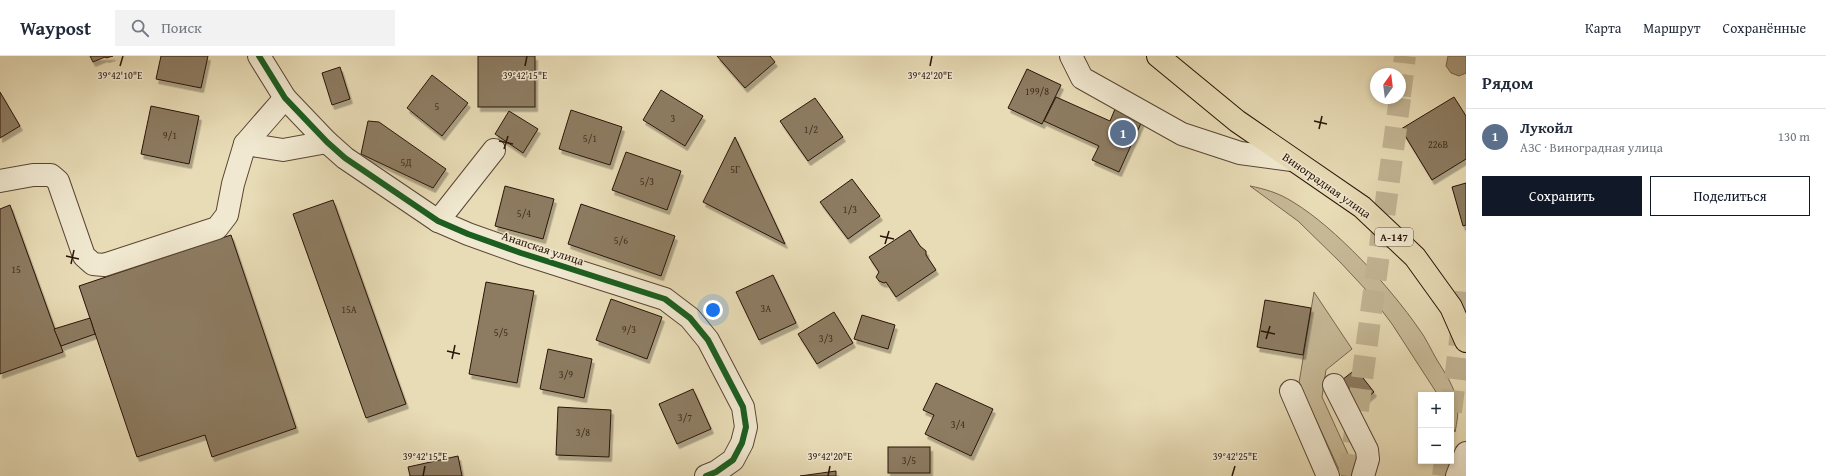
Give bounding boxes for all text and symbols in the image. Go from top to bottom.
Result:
search box [115,10,395,46]
text: Waypost [20,14,91,42]
icon: search [129,17,151,39]
text: Поиск [161,17,202,38]
text: Карта [1585,18,1621,38]
text: Маршрут [1643,18,1701,38]
text: Сохранённые [1723,18,1806,38]
text: 39°42'10"E [98,68,142,83]
text: 39°42'15"E [503,68,547,83]
text: 39°42'20"E [908,68,952,83]
north arrow [1370,68,1406,104]
text: Рядом [1482,70,1533,95]
house number: 199/8 [1025,84,1049,99]
house number: 5 [435,99,440,114]
house number: 3 [671,111,676,126]
text: Лукойл [1520,117,1573,138]
pin: 1 [1110,118,1136,148]
house number: 1/2 [804,122,818,137]
text: 1 [1492,127,1498,146]
text: 130 m [1778,127,1810,146]
house number: 9/1 [163,128,177,143]
house number: 5/1 [583,131,597,146]
house number: 226В [1428,137,1448,152]
text: АЗС · Виноградная улица [1520,138,1663,157]
street label: Виноградная улица [1279,148,1375,222]
house number: 5Д [400,155,412,170]
house number: 5Г [730,162,740,177]
house number: 5/3 [640,174,654,189]
button: Сохранить [1482,176,1642,216]
button: Поделиться [1650,176,1810,216]
house number: 1/3 [843,202,857,217]
house number: 5/4 [517,206,531,221]
street label: Анапская улица [500,227,586,269]
road number: А-147 [1375,228,1413,246]
house number: 5/6 [614,233,628,248]
house number: 15 [11,262,21,277]
your location [703,300,723,320]
house number: 3А [761,301,771,316]
house number: 15А [341,302,357,317]
house number: 9/3 [622,322,636,337]
house number: 5/5 [494,325,508,340]
house number: 3/3 [819,331,833,346]
house number: 3/9 [559,367,573,382]
map controls [1418,392,1454,464]
button: + [1418,392,1454,428]
house number: 3/7 [678,410,692,425]
house number: 3/4 [951,417,965,432]
house number: 3/8 [576,425,590,440]
button: − [1418,428,1454,464]
text: 39°42'15"E [403,449,447,464]
text: 39°42'20"E [808,449,852,464]
text: 39°42'25"E [1213,449,1257,464]
house number: 3/5 [902,453,916,468]

